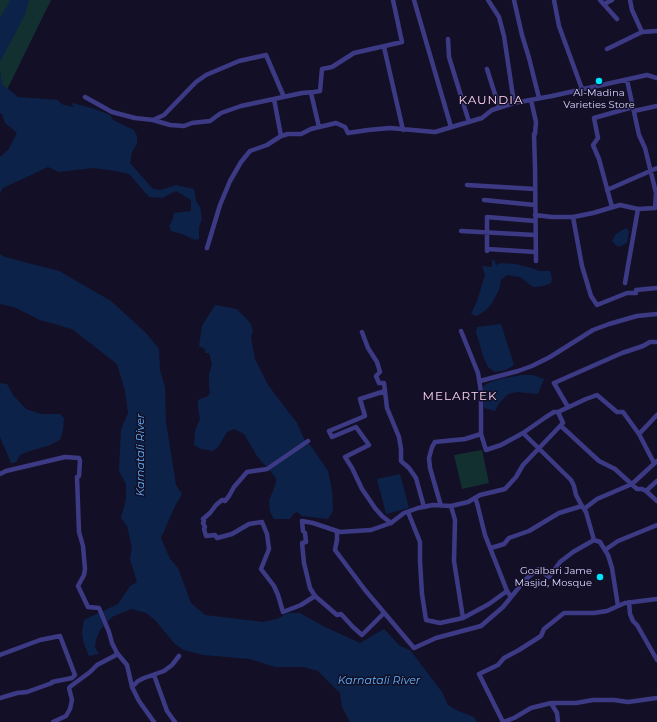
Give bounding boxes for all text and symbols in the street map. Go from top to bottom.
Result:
marker: Al-Madina Varieties Store [594,76,604,86]
place label: Al-Madina Varieties Store [563,87,635,110]
district label: KAUNDIA [458,93,524,107]
district label: MELARTEK [422,389,498,403]
water label: Karnatali River [134,414,148,496]
place label: Goalbari Jame Masjid, Mosque [514,565,592,588]
marker: Goalbari Jame Masjid, Mosque [595,572,605,582]
water label: Karnatali River [338,674,420,688]

